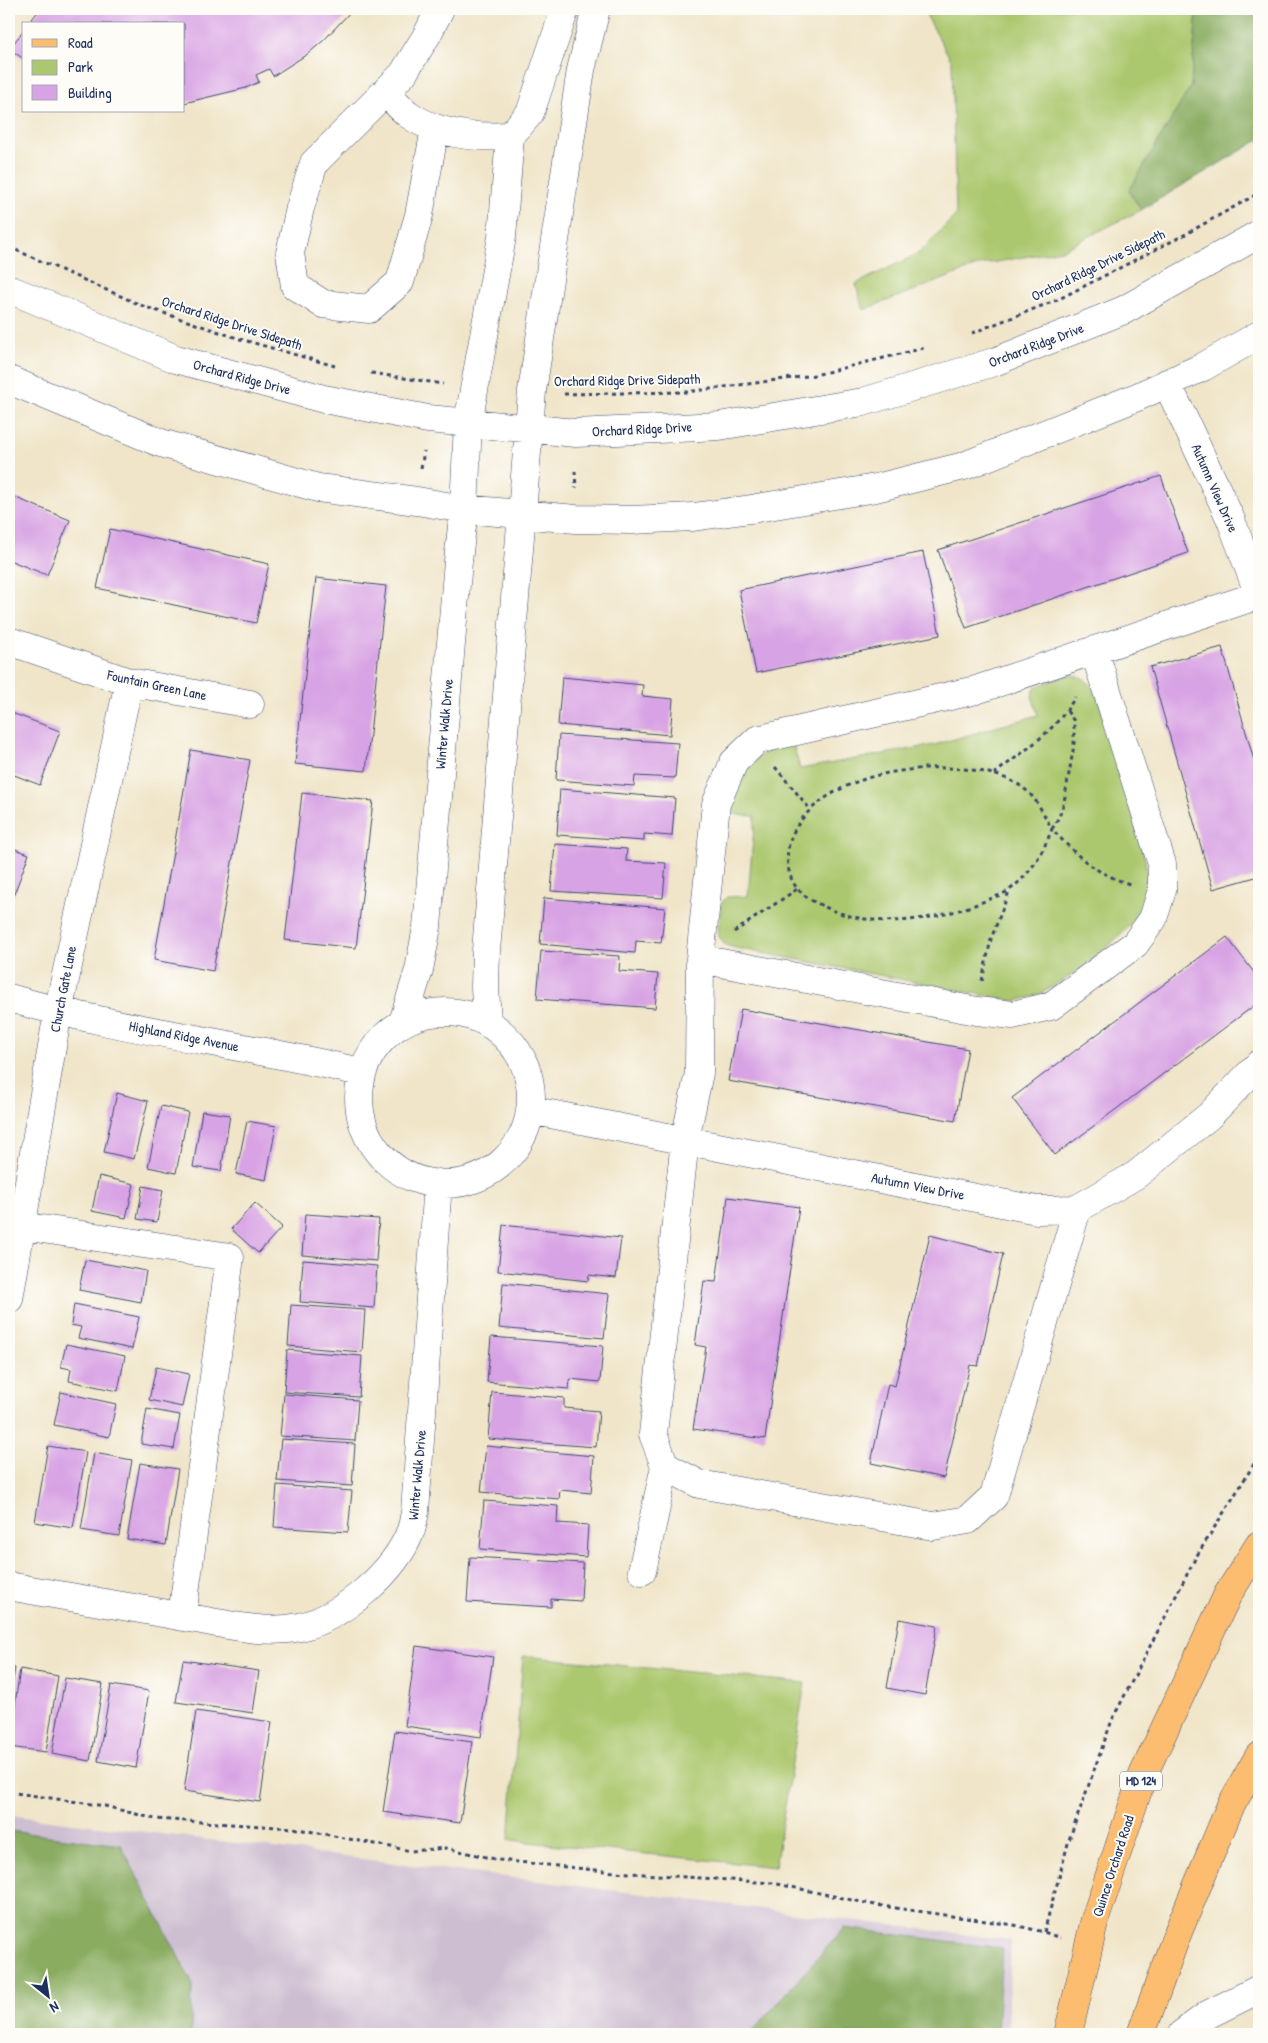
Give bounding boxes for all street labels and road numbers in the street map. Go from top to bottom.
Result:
street label: Orchard Ridge Drive Sidepath [1028,224,1168,306]
street label: Orchard Ridge Drive Sidepath [159,291,305,355]
street label: Orchard Ridge Drive [986,318,1087,372]
street label: Orchard Ridge Drive [191,354,293,400]
street label: Orchard Ridge Drive Sidepath [554,369,700,391]
street label: Orchard Ridge Drive [591,416,693,442]
street label: Autumn View Drive [1188,441,1244,535]
street label: Fountain Green Lane [105,664,209,704]
street label: Winter Walk Drive [430,678,457,770]
street label: Church Gate Lane [45,944,80,1034]
street label: Highland Ridge Avenue [127,1016,241,1057]
street label: Autumn View Drive [870,1167,967,1204]
street label: Winter Walk Drive [403,1429,430,1521]
road number: MD 124 [1120,1772,1162,1790]
street label: Quince Orchard Road [1087,1812,1138,1919]

